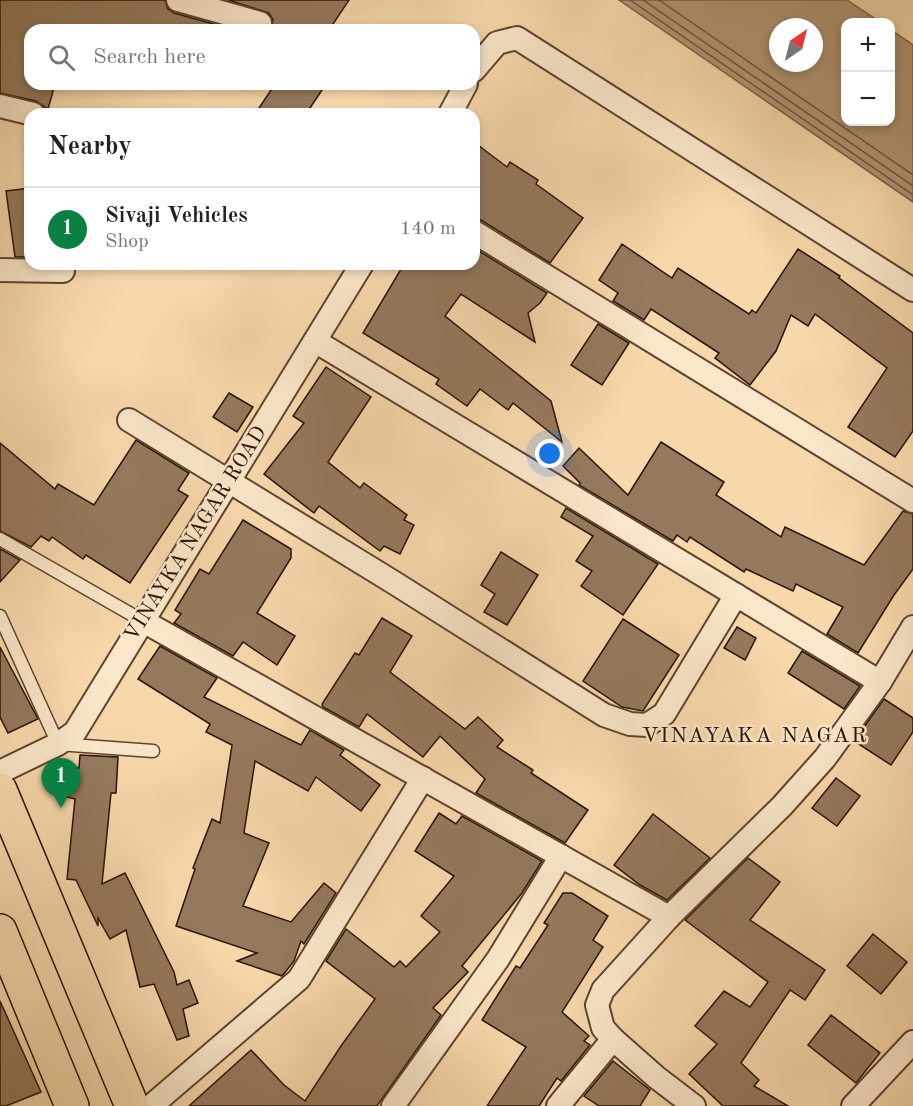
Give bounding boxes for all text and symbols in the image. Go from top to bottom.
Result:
north arrow [769,18,823,72]
map controls [841,18,895,126]
button: + [841,18,895,72]
search box [24,24,480,90]
icon: search [45,41,78,74]
text: Search here [93,46,206,68]
button: − [841,72,895,126]
text: Nearby [48,134,132,160]
text: Sivaji Vehicles [105,205,248,227]
text: 1 [62,219,73,239]
text: 140 m [400,219,456,239]
text: Shop [105,232,149,252]
street label: VINAYKA NAGAR ROAD [121,423,271,645]
your location [535,439,564,468]
district label: VINAYAKA NAGAR [642,725,868,747]
pin: 1 [42,758,80,808]

